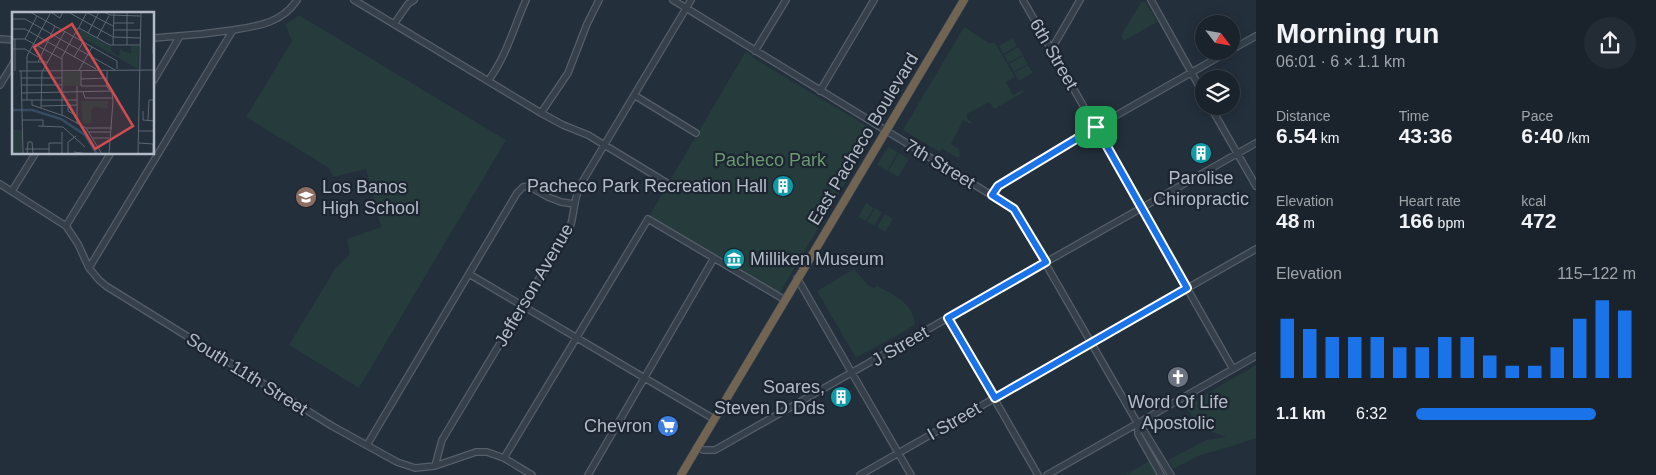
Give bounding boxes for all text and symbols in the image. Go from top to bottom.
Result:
inset map [12,12,155,155]
street label: 6th Street [1026,15,1082,93]
north arrow [1195,15,1240,60]
map controls [1195,15,1240,115]
button: share [1584,17,1636,69]
text: Morning run [1276,18,1439,49]
street label: East Pacheco Boulevard [804,49,922,229]
text: 06:01 · 6 × 1.1 km [1276,53,1405,70]
button: layers [1195,70,1240,115]
pin [1075,106,1117,148]
text: Distance [1276,108,1330,124]
text: Time [1399,108,1429,124]
text: Pace [1521,108,1553,124]
icon: arrive [1082,113,1110,141]
text: 6.54 [1276,124,1317,147]
text: 43:36 [1399,124,1452,147]
text: 6:40 [1521,124,1563,147]
text: km [1317,130,1339,146]
text: /km [1563,130,1590,146]
street label: 7th Street [901,135,979,193]
building icon: Parolise Chiropractic [1189,141,1213,165]
park label: Pacheco Park [714,150,827,170]
place label: Parolise Chiropractic [1153,168,1249,209]
building icon: Pacheco Park Recreation Hall [771,174,795,198]
place label: Pacheco Park Recreation Hall [527,176,767,196]
place label: Los Banos High School [322,177,419,218]
school or university icon: Los Banos High School [294,185,318,209]
text: Elevation [1276,193,1334,209]
text: Heart rate [1399,193,1461,209]
text: kcal [1521,193,1546,209]
text: 48 [1276,209,1299,232]
text: 166 [1399,209,1434,232]
text: 472 [1521,209,1556,232]
text: m [1299,215,1315,231]
text: bpm [1434,215,1465,231]
street label: Jefferson Avenue [491,220,577,350]
museum icon: Milliken Museum [722,247,746,271]
place label: Milliken Museum [750,249,884,269]
text: Elevation [1276,265,1342,282]
text: 115–122 m [1557,265,1636,282]
street label: J Street [868,322,932,370]
street label: South 11th Street [183,329,311,419]
church icon: Word Of Life Apostolic [1166,365,1190,389]
place label: Soares, Steven D Dds [714,377,825,418]
building icon: Soares, Steven D Dds [829,385,853,409]
place label: Word Of Life Apostolic [1128,392,1228,433]
street label: I Street [924,398,984,444]
text: 1.1 km [1276,405,1326,422]
text: 6:32 [1356,405,1387,422]
supermarket icon: Chevron [656,414,680,438]
place label: Chevron [584,416,652,436]

